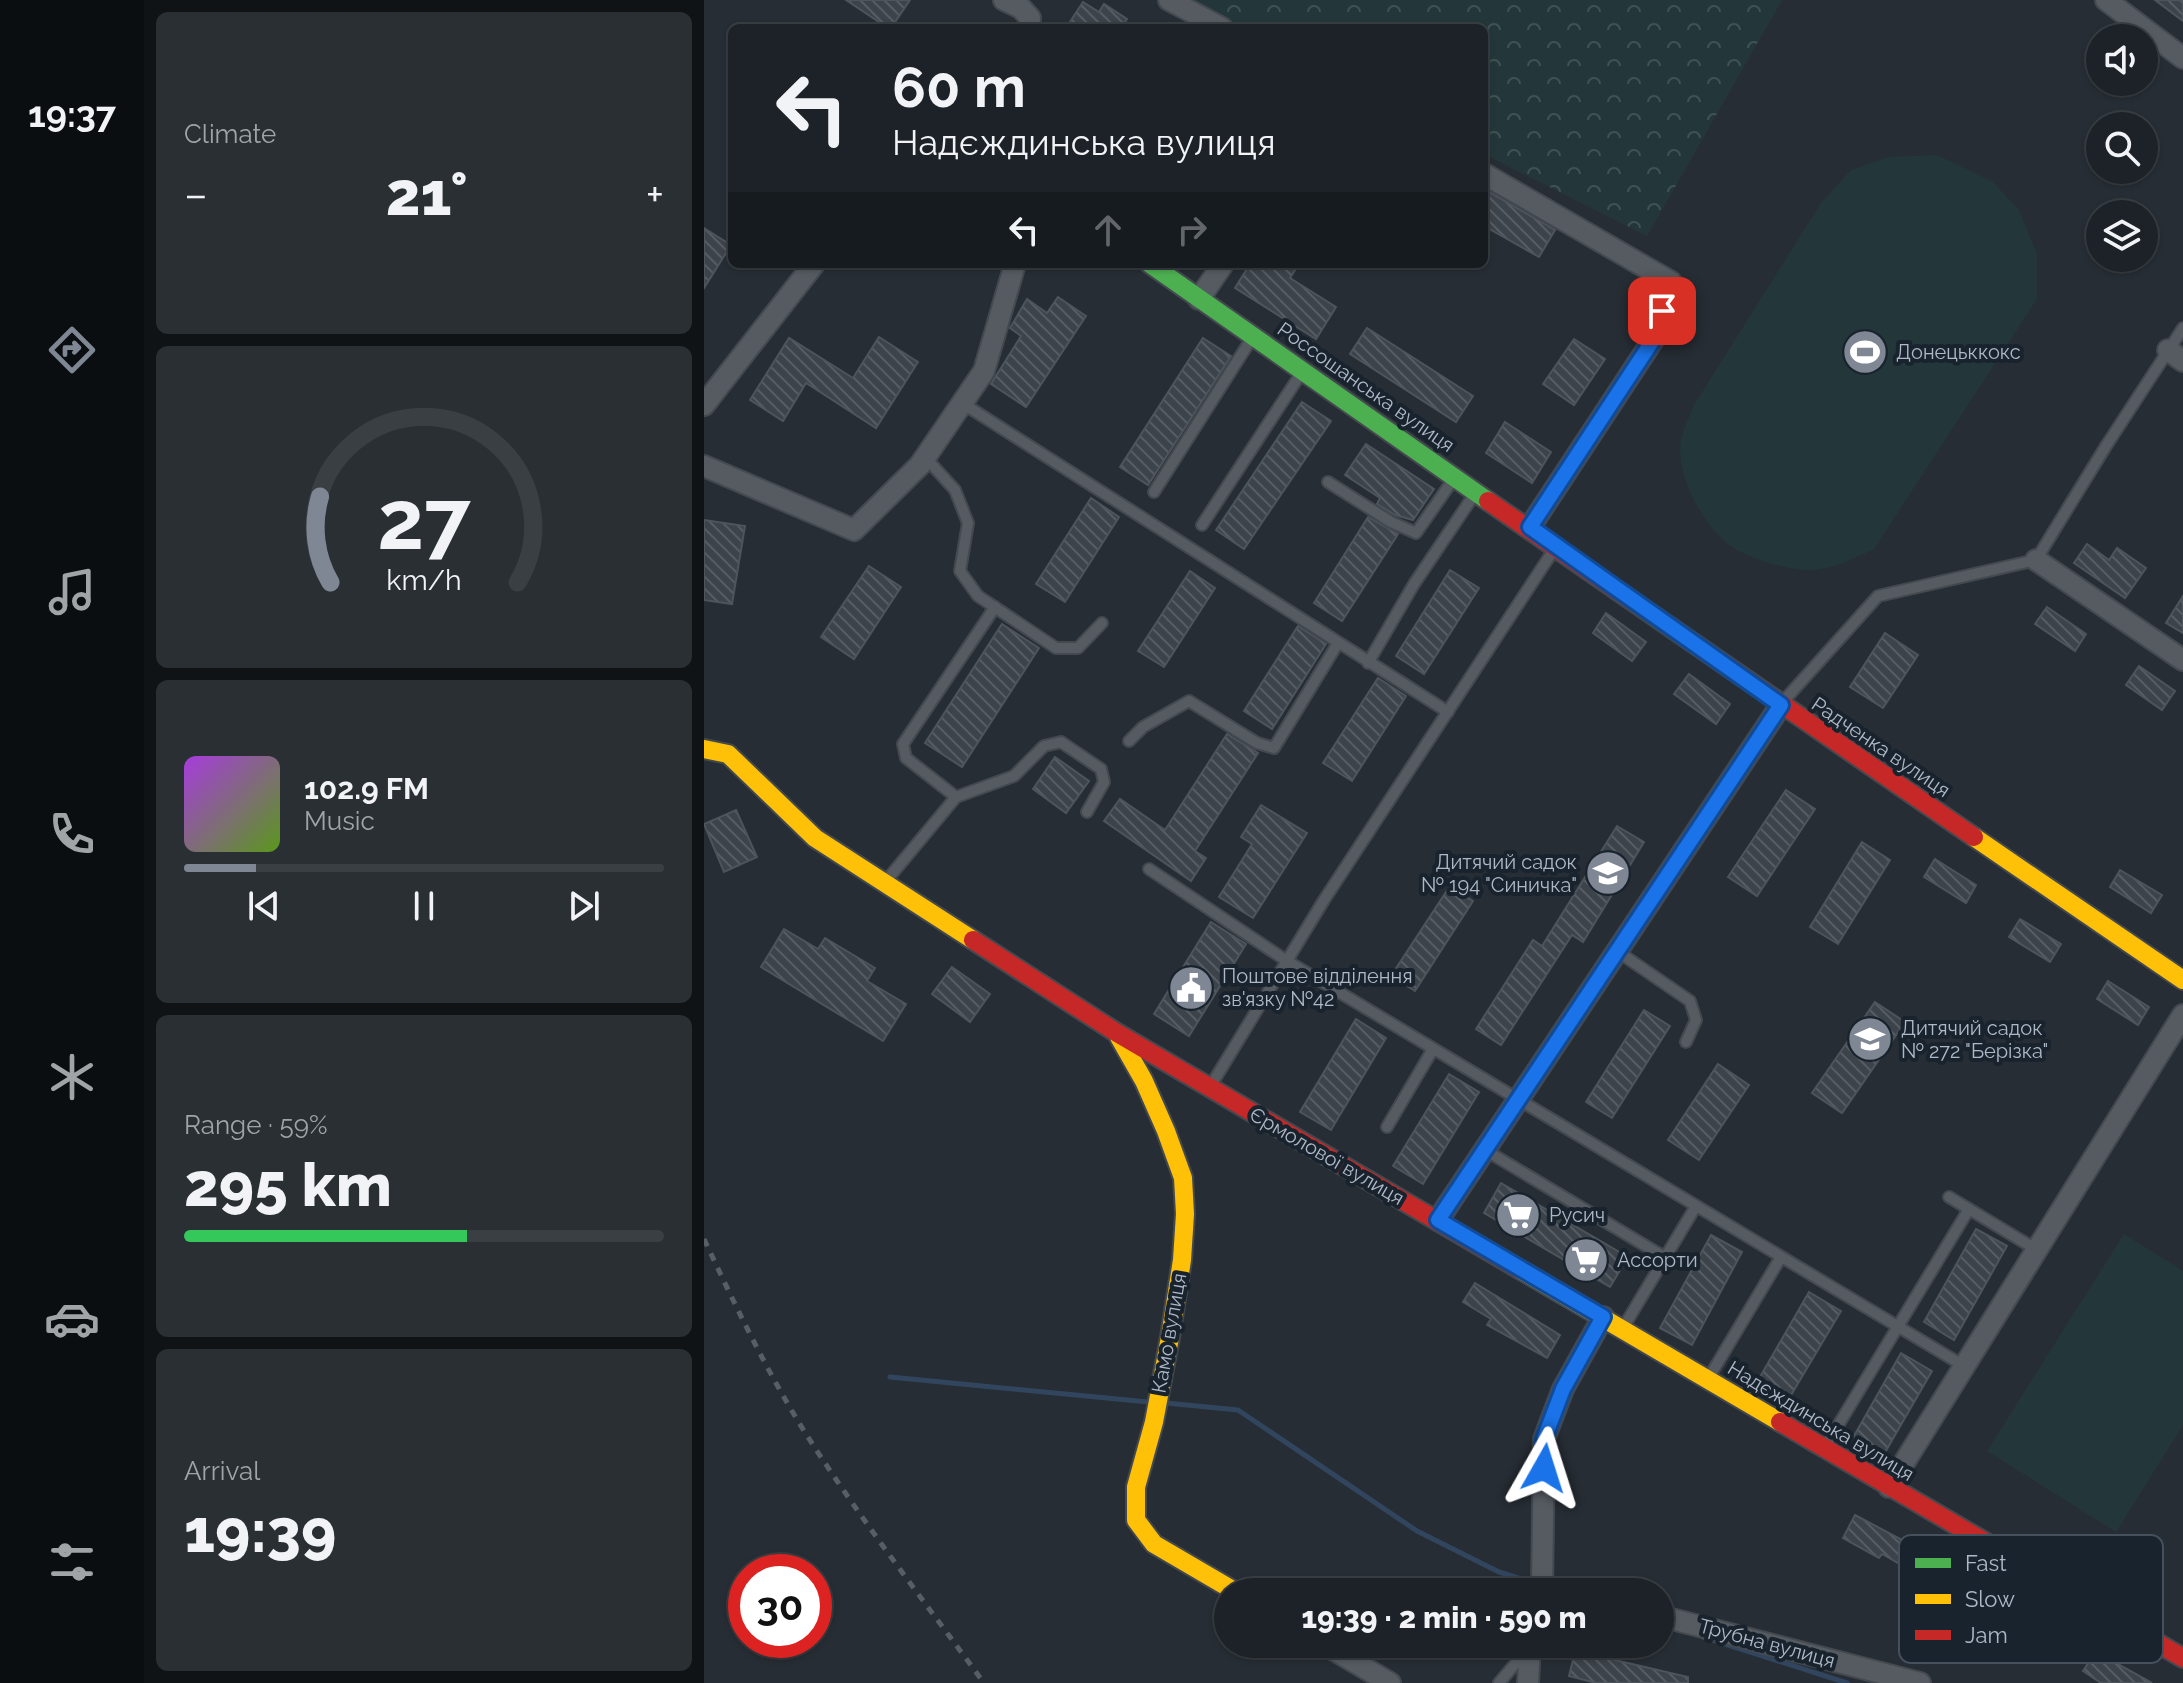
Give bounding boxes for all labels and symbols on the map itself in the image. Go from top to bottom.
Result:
pin [1628,277,1696,345]
street label: Россошанська вулиця [1273,317,1459,457]
sports icon: Донецьккокс [1841,328,1889,376]
place label: Донецьккокс [1896,340,2021,364]
street label: Радченка вулиця [1807,692,1955,802]
school or university icon: Дитячий садок № 194 "Синичка" [1584,849,1632,897]
place label: Дитячий садок № 194 "Синичка" [1421,850,1577,897]
public building icon: Поштове відділення зв'язку №42 [1167,964,1215,1012]
place label: Поштове відділення зв'язку №42 [1222,964,1413,1011]
school or university icon: Дитячий садок № 272 "Берізка" [1846,1015,1894,1063]
place label: Дитячий садок № 272 "Берізка" [1901,1016,2048,1063]
street label: Єрмолової вулиця [1245,1102,1409,1210]
supermarket icon: Русич [1494,1191,1542,1239]
place label: Русич [1549,1203,1605,1227]
supermarket icon: Ассорти [1562,1236,1610,1284]
place label: Ассорти [1617,1248,1698,1272]
street label: Камо вулиця [1147,1271,1191,1395]
street label: Надєждинська вулиця [1723,1356,1919,1486]
position arrow [1502,1426,1586,1510]
legend [1899,1535,2163,1663]
text: Fast [1965,1550,2007,1576]
speed limit sign: 30 [728,1554,832,1658]
text: Slow [1965,1586,2015,1612]
street label: Трубна вулиця [1696,1613,1838,1673]
text: Jam [1965,1622,2008,1648]

